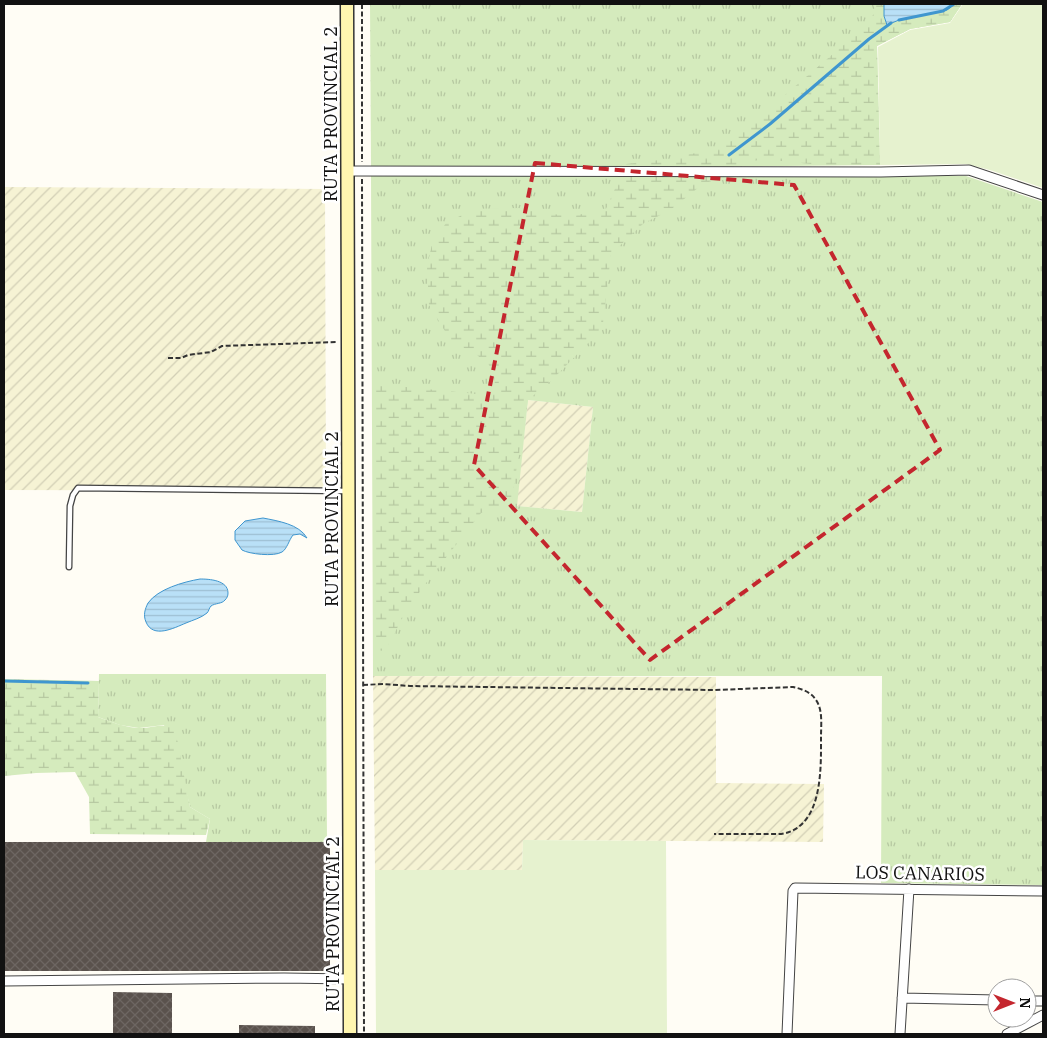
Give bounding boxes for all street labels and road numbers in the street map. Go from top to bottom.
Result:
street label: RUTA PROVINCIAL 2 [319,26,342,202]
street label: RUTA PROVINCIAL 2 [320,431,343,607]
street label: RUTA PROVINCIAL 2 [321,836,344,1012]
street label: LOS CANARIOS [855,860,985,886]

